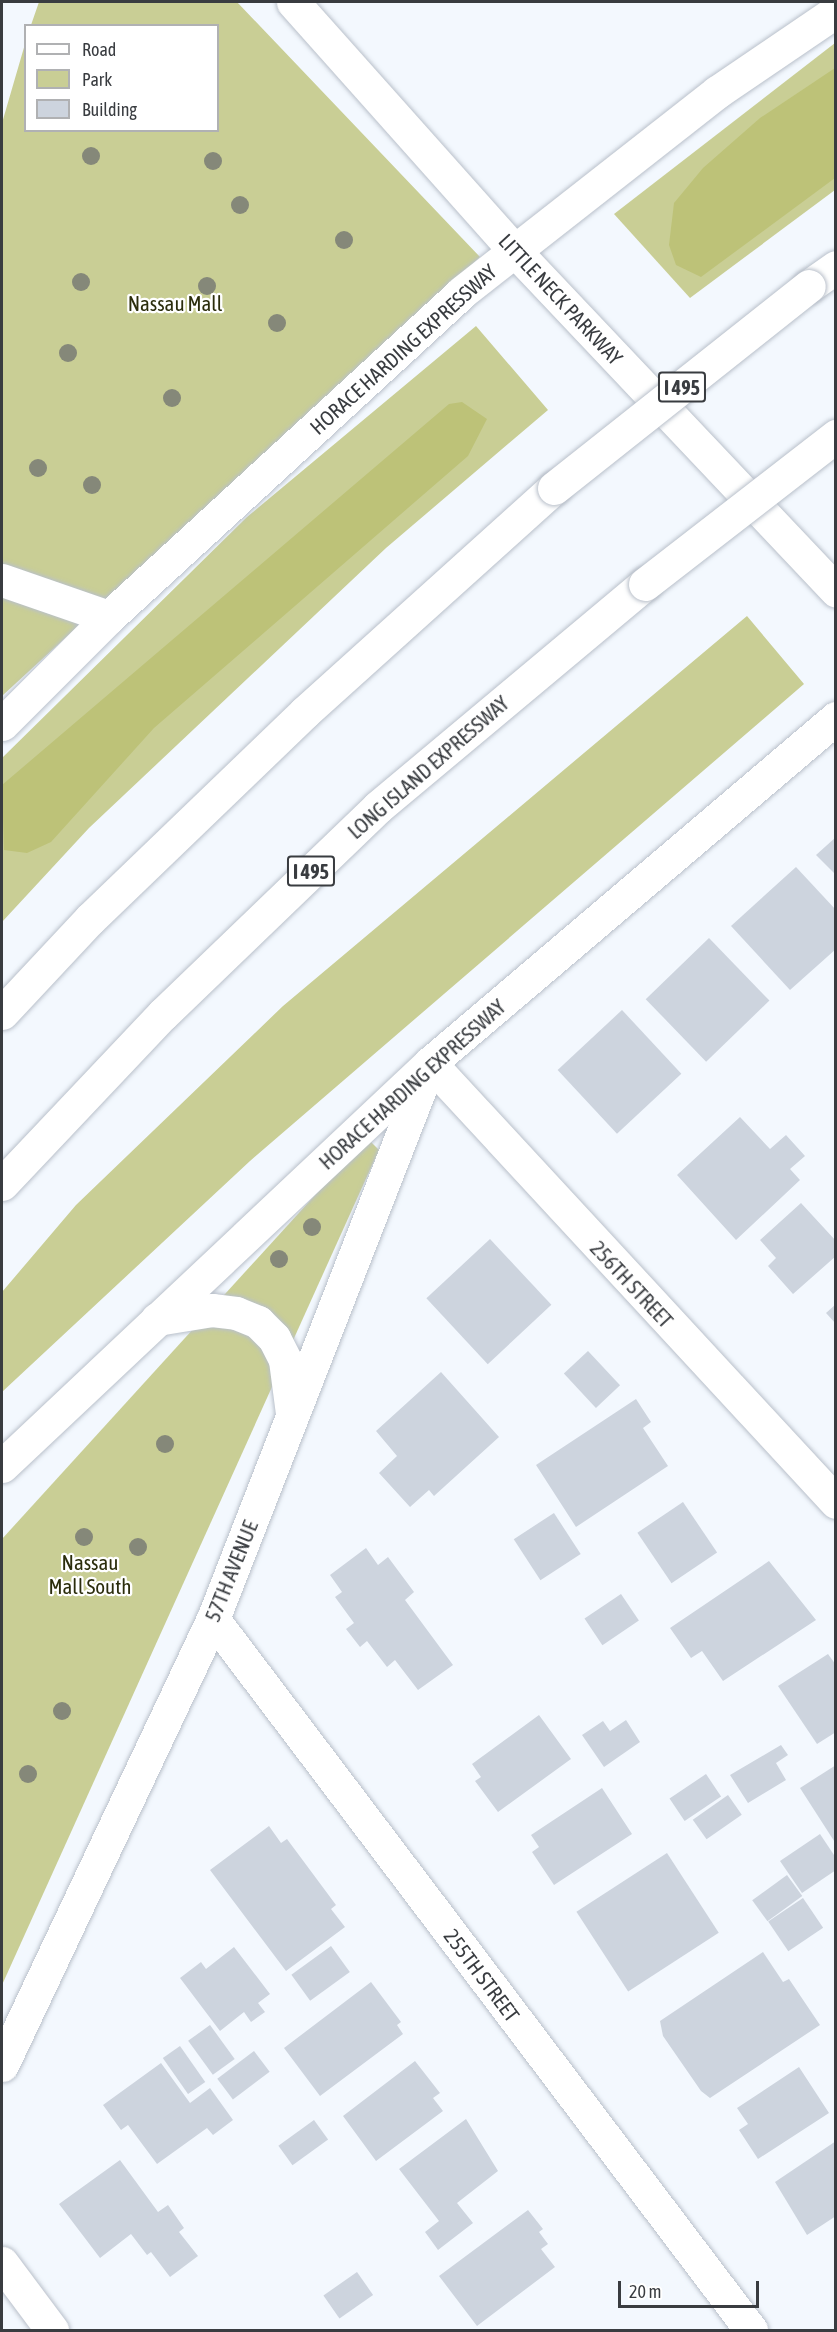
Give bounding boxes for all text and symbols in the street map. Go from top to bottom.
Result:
legend [24,24,219,132]
text: Road [82,39,116,60]
text: Park [82,69,112,90]
text: Building [82,99,137,120]
street label: LITTLE NECK PARKWAY [494,228,628,370]
street label: HORACE HARDING EXPRESSWAY [305,259,501,439]
park label: Nassau Mall [128,290,222,316]
road number: I 495 [656,370,708,404]
street label: LONG ISLAND EXPRESSWAY [342,690,514,844]
road number: I 495 [286,854,336,888]
street label: HORACE HARDING EXPRESSWAY [314,994,510,1174]
street label: 256TH STREET [585,1235,679,1333]
street label: 57TH AVENUE [199,1517,263,1625]
park label: Nassau Mall South [49,1549,131,1599]
street label: 255TH STREET [439,1924,525,2026]
scale bar [621,2269,762,2307]
text: 20 m [629,2281,661,2302]

